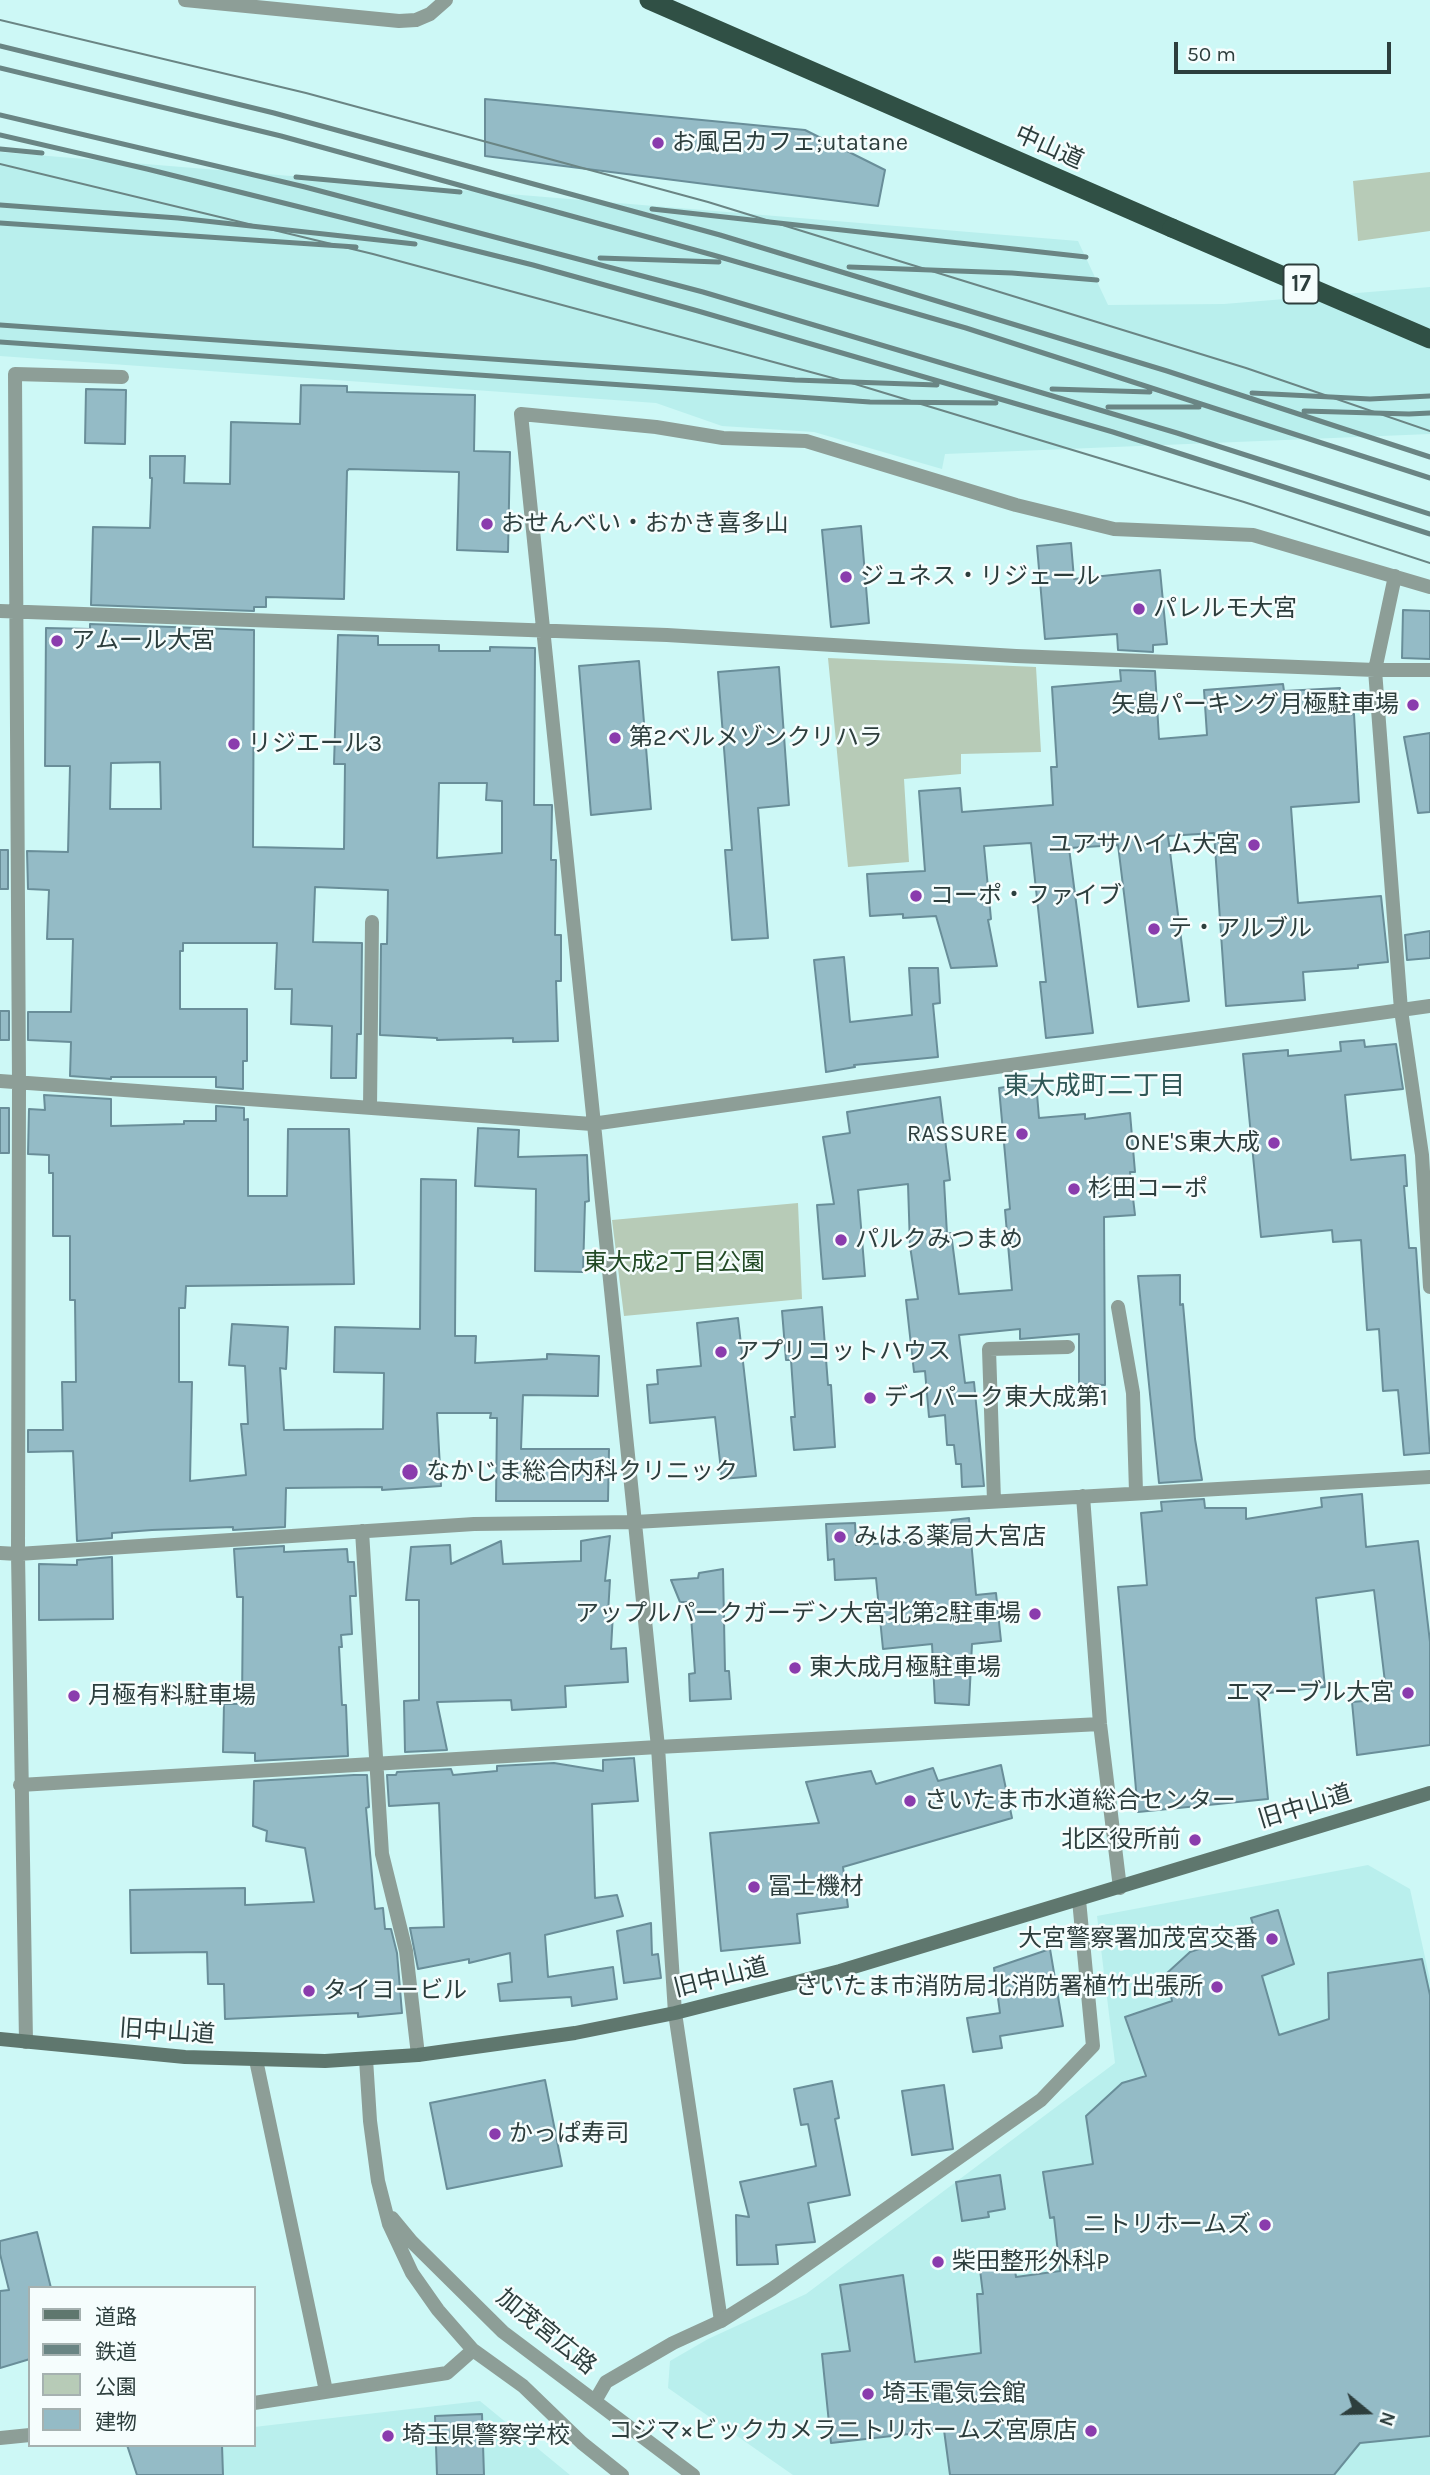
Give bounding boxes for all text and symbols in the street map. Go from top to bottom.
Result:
scale bar [1178,28,1395,72]
text: 50 m [1187,42,1236,66]
street label: 中山道 [1010,120,1088,176]
place label: お風呂カフェ;utatane [672,129,908,157]
marker: お風呂カフェ;utatane [650,135,666,151]
road number: 17 [1284,264,1318,304]
place label: おせんべい・おかき喜多山 [501,510,789,538]
marker: おせんべい・おかき喜多山 [479,516,495,532]
place label: ジュネス・リジェール [860,563,1100,591]
marker: ジュネス・リジェール [838,569,854,585]
place label: パレルモ大宮 [1153,595,1297,623]
marker: パレルモ大宮 [1131,601,1147,617]
place label: アムール大宮 [71,627,215,655]
marker: アムール大宮 [49,633,65,649]
place label: 矢島パーキング月極駐車場 [1111,691,1399,719]
marker: 矢島パーキング月極駐車場 [1405,697,1421,713]
place label: 第2ベルメゾンクリハラ [629,724,883,752]
place label: リジエール3 [248,730,382,758]
marker: 第2ベルメゾンクリハラ [607,730,623,746]
marker: リジエール3 [226,736,242,752]
place label: ユアサハイム大宮 [1048,831,1240,859]
marker: ユアサハイム大宮 [1246,837,1262,853]
place label: コーポ・ファイブ [930,882,1122,910]
marker: コーポ・ファイブ [908,888,924,904]
place label: テ・アルブル [1168,915,1312,943]
marker: テ・アルブル [1146,921,1162,937]
district label: 東大成町二丁目 [1003,1071,1185,1103]
place label: RASSURE [907,1120,1008,1148]
marker: RASSURE [1014,1126,1030,1142]
place label: ONE'S東大成 [1125,1129,1260,1157]
marker: ONE'S東大成 [1266,1135,1282,1151]
place label: 杉田コーポ [1088,1175,1208,1203]
marker: 杉田コーポ [1066,1181,1082,1197]
place label: パルクみつまめ [855,1226,1023,1254]
marker: パルクみつまめ [833,1232,849,1248]
park label: 東大成2丁目公園 [583,1249,765,1277]
place label: アプリコットハウス [735,1338,951,1366]
marker: アプリコットハウス [713,1344,729,1360]
place label: デイパーク東大成第1 [884,1384,1108,1412]
marker: デイパーク東大成第1 [862,1390,878,1406]
place label: なかじま総合内科クリニック [426,1458,738,1486]
marker: なかじま総合内科クリニック [400,1462,420,1482]
place label: みはる薬局大宮店 [854,1523,1046,1551]
marker: みはる薬局大宮店 [832,1529,848,1545]
place label: アップルパークガーデン大宮北第2駐車場 [575,1600,1021,1628]
marker: アップルパークガーデン大宮北第2駐車場 [1027,1606,1043,1622]
place label: 東大成月極駐車場 [809,1654,1001,1682]
marker: 東大成月極駐車場 [787,1660,803,1676]
place label: エマーブル大宮 [1226,1679,1394,1707]
place label: 月極有料駐車場 [88,1682,256,1710]
marker: エマーブル大宮 [1400,1685,1416,1701]
marker: 月極有料駐車場 [66,1688,82,1704]
street label: 旧中山道 [1255,1779,1355,1835]
place label: さいたま市水道総合センター [924,1787,1236,1815]
marker: さいたま市水道総合センター [902,1793,918,1809]
place label: 北区役所前 [1061,1826,1181,1854]
marker: 北区役所前 [1187,1832,1203,1848]
place label: 冨士機材 [768,1873,864,1901]
marker: 冨士機材 [746,1879,762,1895]
place label: 大宮警察署加茂宮交番 [1018,1925,1258,1953]
marker: 大宮警察署加茂宮交番 [1264,1931,1280,1947]
street label: 旧中山道 [671,1952,771,2004]
place label: さいたま市消防局北消防署植竹出張所 [795,1973,1203,2001]
place label: タイヨービル [323,1977,467,2005]
marker: さいたま市消防局北消防署植竹出張所 [1209,1979,1225,1995]
marker: タイヨービル [301,1983,317,1999]
street label: 旧中山道 [118,2014,216,2050]
place label: かっぱ寿司 [509,2120,629,2148]
marker: かっぱ寿司 [487,2126,503,2142]
place label: ニトリホームズ [1083,2211,1251,2239]
marker: ニトリホームズ [1257,2217,1273,2233]
place label: 柴田整形外科P [952,2248,1109,2276]
marker: 柴田整形外科P [930,2254,946,2270]
street label: 加茂宮広路 [490,2283,602,2381]
legend [28,2286,256,2447]
text: 道路 [95,2305,137,2329]
text: 鉄道 [95,2340,137,2364]
text: 公園 [95,2375,137,2399]
north arrow [1332,2377,1402,2447]
place label: 埼玉電気会館 [882,2380,1026,2408]
marker: 埼玉電気会館 [860,2386,876,2402]
text: N [1374,2409,1399,2429]
text: 建物 [95,2410,137,2434]
place label: コジマ×ビックカメラニトリホームズ宮原店 [608,2417,1077,2445]
place label: 埼玉県警察学校 [402,2422,570,2450]
marker: コジマ×ビックカメラニトリホームズ宮原店 [1083,2423,1099,2439]
marker: 埼玉県警察学校 [380,2428,396,2444]

